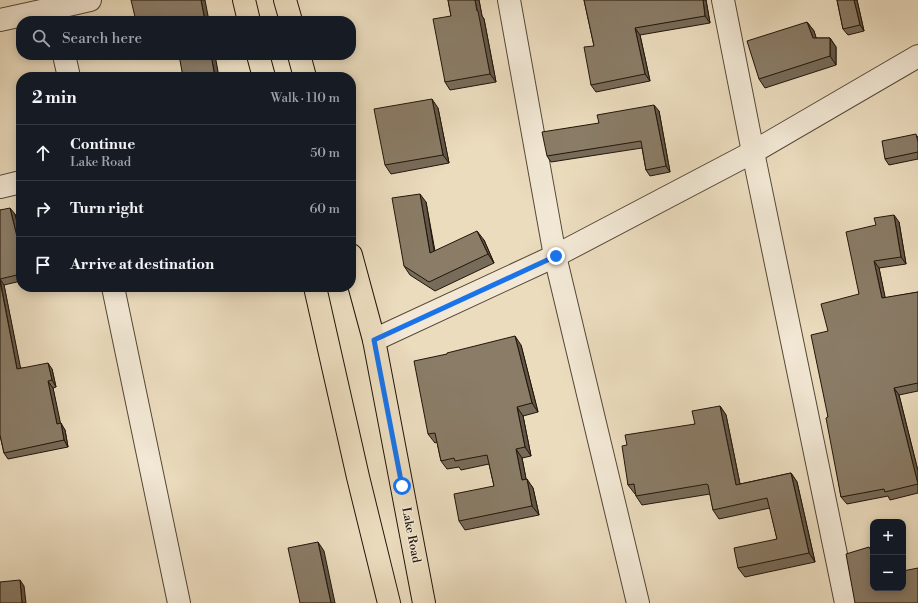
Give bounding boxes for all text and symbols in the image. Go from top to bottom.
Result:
search box [16,16,356,60]
icon: search [30,27,52,49]
text: Search here [62,29,142,48]
text: 2 min [32,87,77,109]
text: Walk · 110 m [270,90,340,106]
text: Continue [70,135,135,154]
icon: ahead [32,142,54,164]
text: 50 m [310,145,340,161]
text: Lake Road [70,154,131,170]
icon: right [32,198,54,220]
text: Turn right [70,199,144,218]
text: 60 m [309,201,340,217]
route end [547,247,565,265]
icon: arrive [32,254,54,276]
text: Arrive at destination [70,255,214,274]
route start [393,477,411,495]
street label: Lake Road [398,506,424,564]
map controls [870,519,906,591]
button: + [870,519,906,555]
button: − [870,555,906,591]

